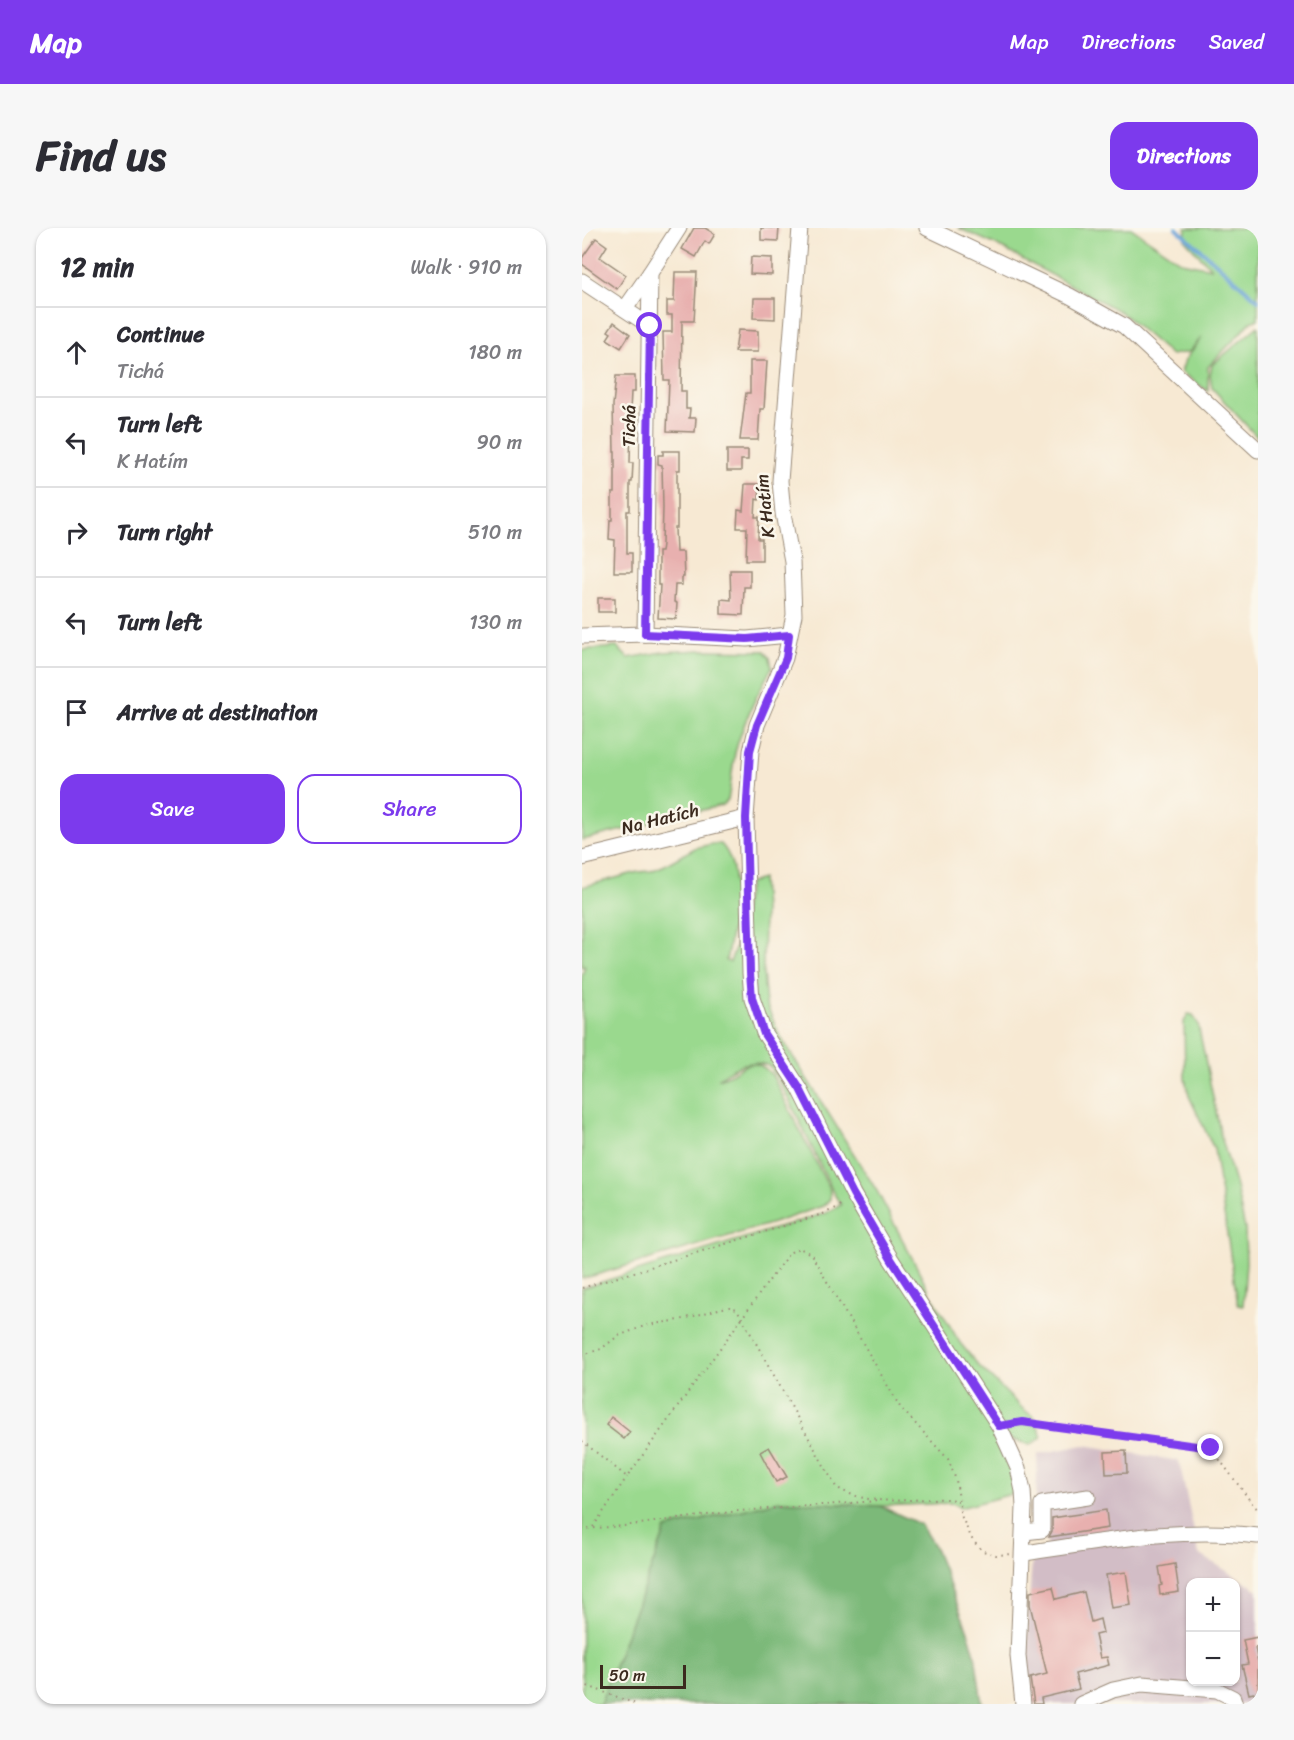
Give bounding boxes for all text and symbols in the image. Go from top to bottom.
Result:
text: Map [30,18,82,67]
text: Map [1010,23,1048,61]
text: Directions [1081,23,1176,61]
text: Saved [1209,23,1264,61]
text: Find us [36,119,166,193]
button: Directions [1110,122,1258,190]
text: 12 min [60,244,134,290]
text: Walk · 910 m [410,250,522,285]
route start [636,312,662,338]
text: Continue [117,315,205,354]
text: 180 m [468,335,522,370]
icon: ahead [60,336,93,369]
text: Tichá [117,354,164,389]
text: Turn left [117,405,202,444]
street label: Tichá [613,405,645,447]
text: 90 m [477,425,522,460]
icon: left [60,426,93,459]
text: K Hatím [117,444,188,479]
street label: K Hatím [746,472,784,540]
text: Turn right [117,513,212,552]
text: 510 m [468,515,522,550]
icon: right [60,516,93,549]
text: Turn left [117,603,202,642]
text: 130 m [469,605,522,640]
icon: left [60,606,93,639]
text: Arrive at destination [117,693,318,732]
icon: arrive [60,696,93,729]
button: Save [60,774,285,844]
button: Share [297,774,522,844]
street label: Na Hatích [618,794,702,844]
route end [1197,1434,1223,1460]
map controls [1186,1578,1240,1686]
button: + [1186,1578,1240,1632]
button: − [1186,1632,1240,1686]
text: 50 m [609,1661,645,1690]
scale bar [600,1662,686,1690]

